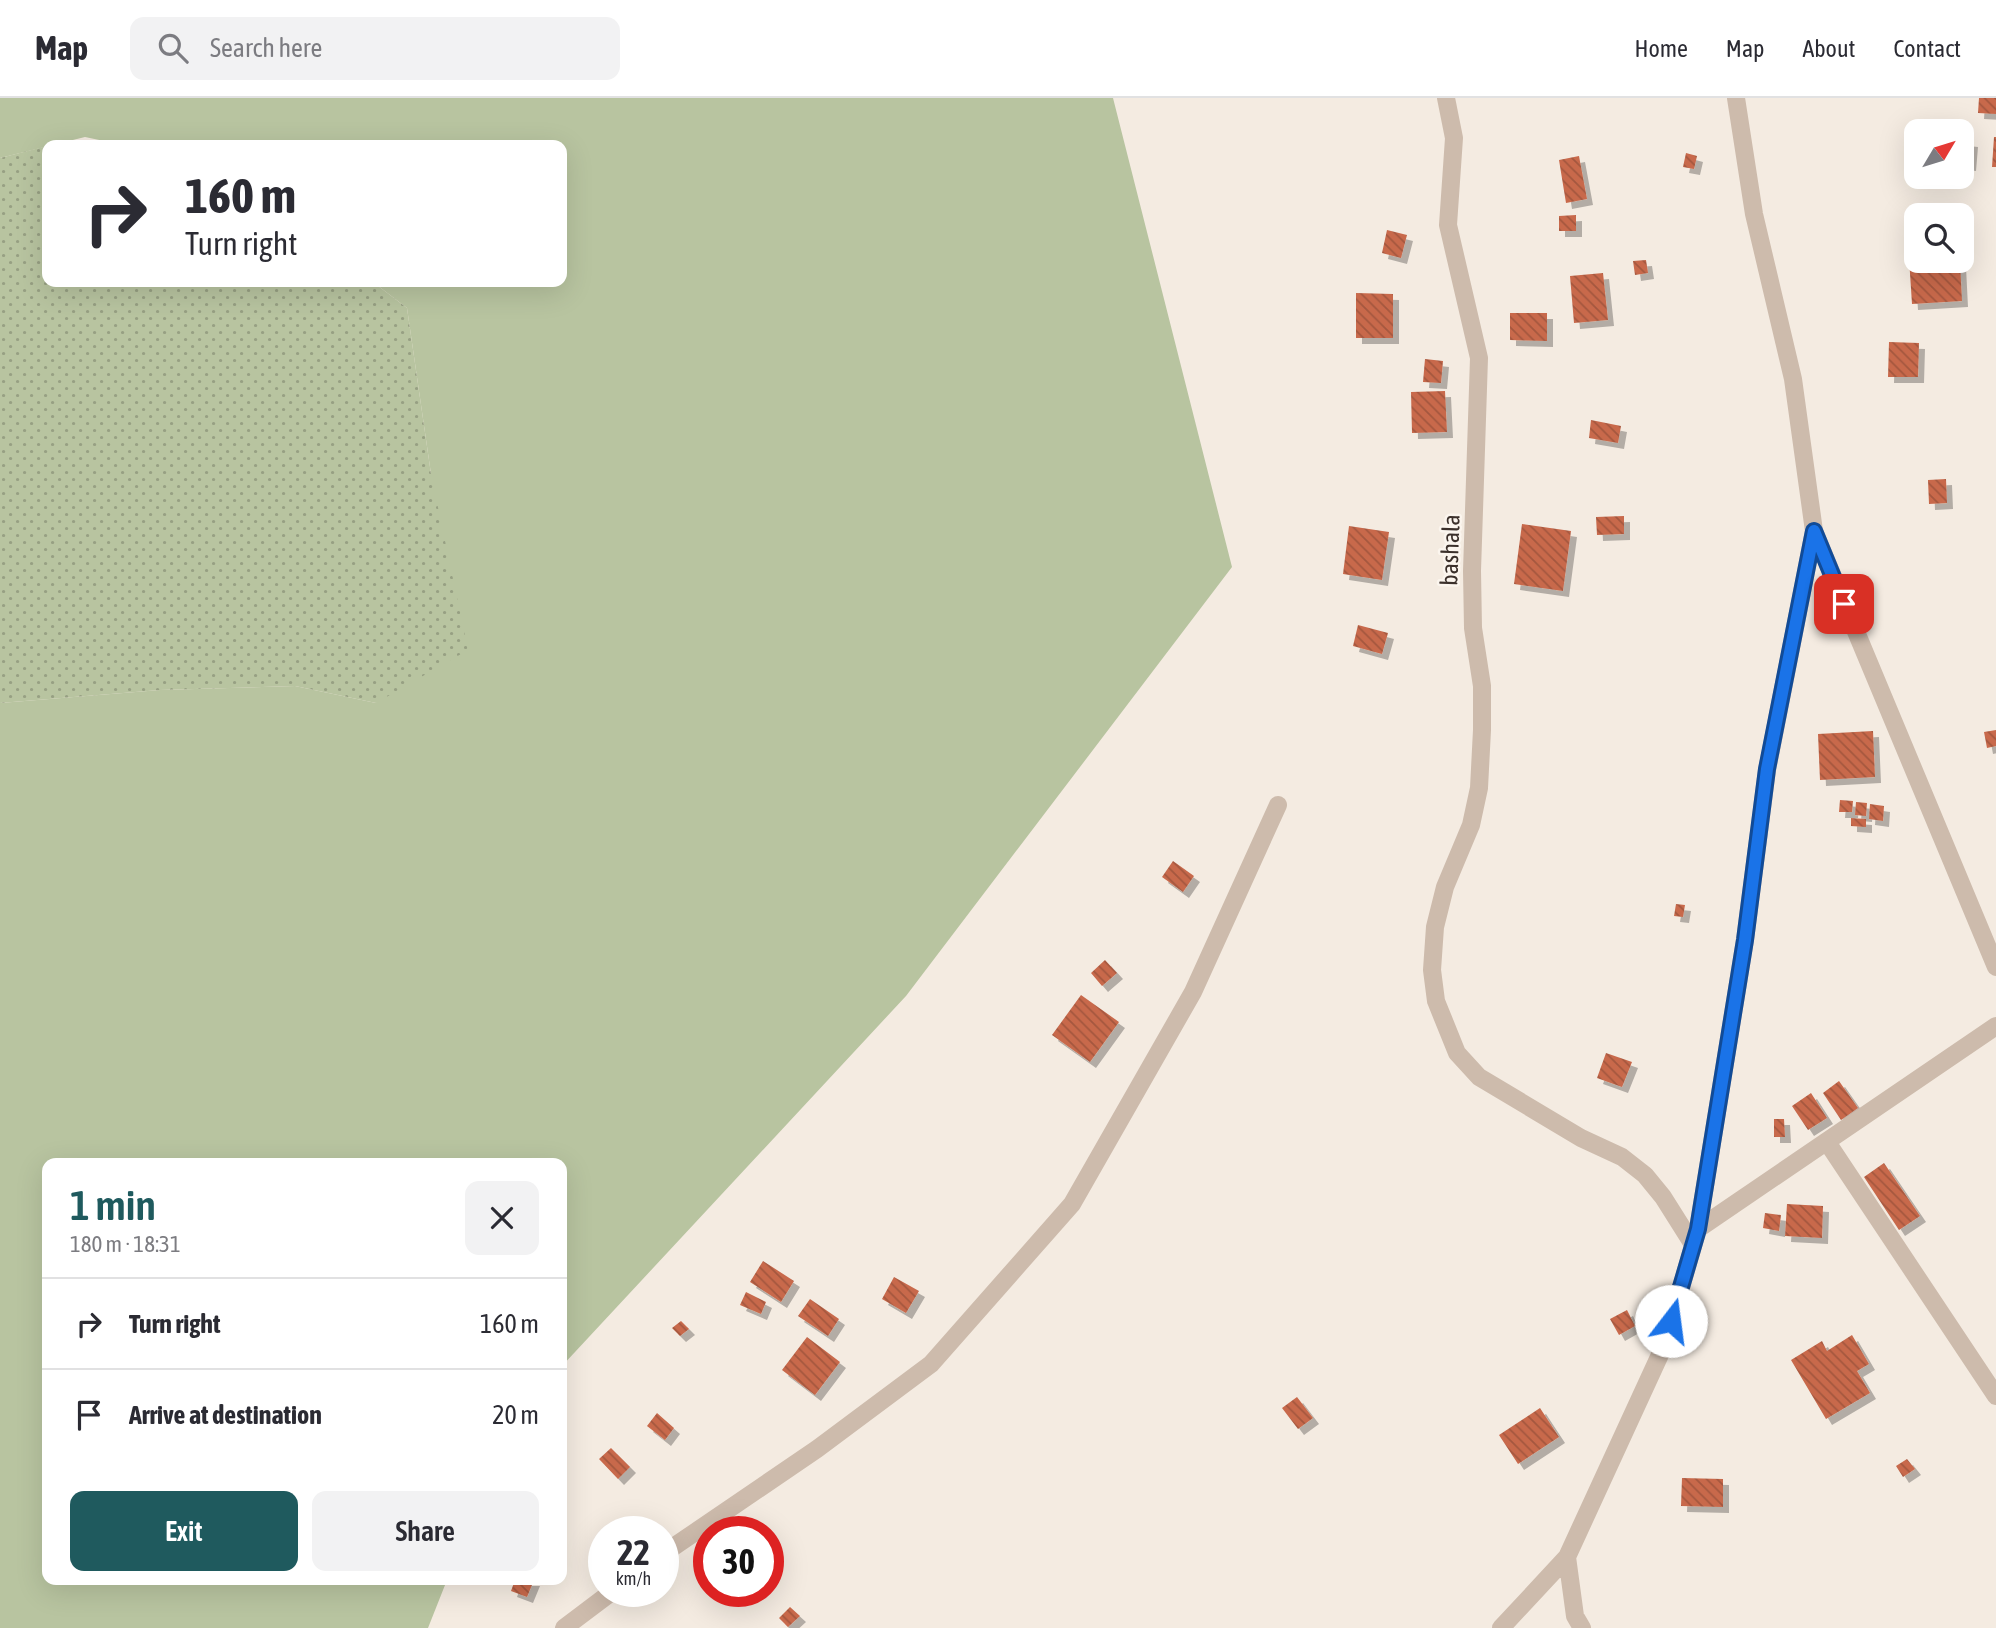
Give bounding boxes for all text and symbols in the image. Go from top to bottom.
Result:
search box [130,17,620,80]
text: Map [35,29,88,67]
icon: search [154,29,192,67]
text: Search here [210,33,322,63]
text: Home [1634,35,1688,62]
text: Map [1726,35,1764,62]
text: About [1802,35,1855,62]
text: Contact [1893,35,1961,62]
north arrow [1904,119,1974,189]
map controls [1904,119,1974,273]
text: 160 m [185,167,296,223]
icon: right [70,168,161,259]
button: search [1904,203,1974,273]
text: Turn right [185,225,298,262]
street label: bashala [1435,514,1465,586]
pin [1814,574,1874,634]
icon: arrive [1825,585,1863,623]
text: 1 min [70,1181,156,1229]
button: close [465,1181,539,1255]
text: 180 m · 18:31 [70,1231,181,1257]
position arrow [1634,1284,1708,1358]
icon: right [70,1305,108,1343]
text: Turn right [129,1309,220,1339]
text: 160 m [480,1309,539,1339]
icon: arrive [70,1396,108,1434]
text: Arrive at destination [129,1400,322,1430]
text: 20 m [492,1400,539,1430]
button: Exit [70,1491,298,1571]
button: Share [312,1491,539,1571]
speed limit sign: 30 [693,1516,784,1607]
text: 22 [617,1532,650,1572]
text: km/h [616,1568,651,1589]

